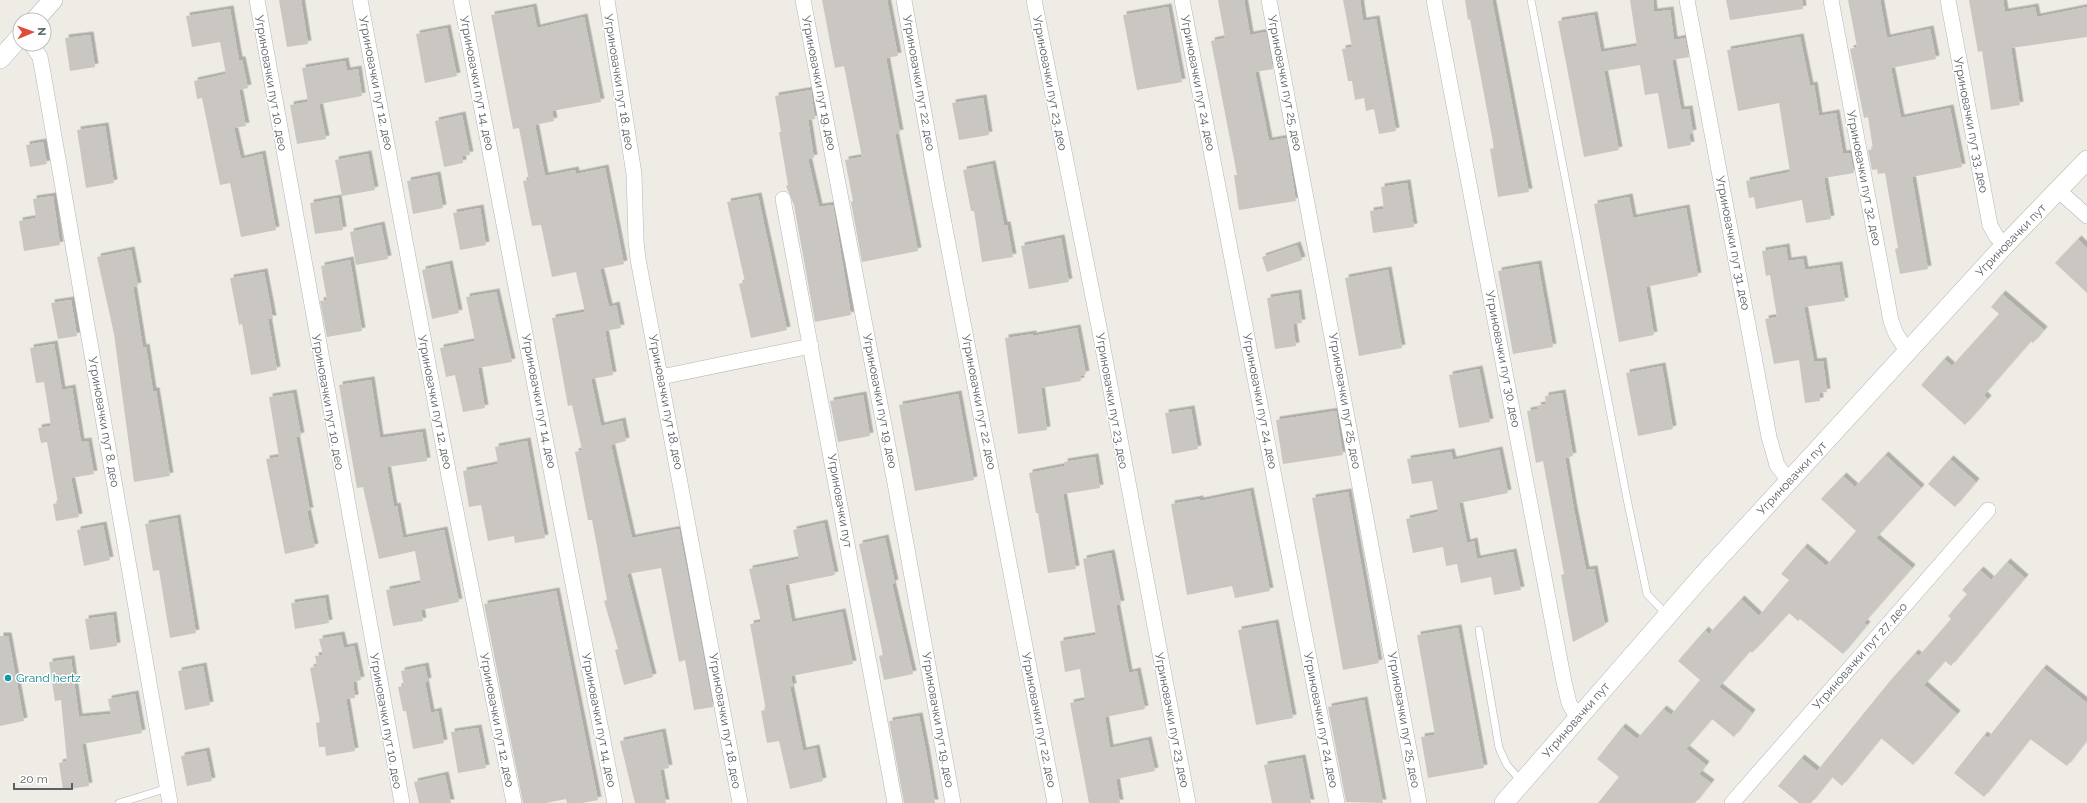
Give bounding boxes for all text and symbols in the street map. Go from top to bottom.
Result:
north arrow [12,12,52,52]
street label: Угриновачки пут 18. део [601,13,637,151]
street label: Угриновачки пут 10. део [252,14,290,152]
street label: Угриновачки пут 19. део [799,14,839,152]
street label: Угриновачки пут 22. део [900,14,938,152]
street label: Угриновачки пут 23. део [1030,14,1070,152]
street label: Угриновачки пут 24. део [1178,14,1218,152]
street label: Угриновачки пут 25. део [1265,14,1305,152]
street label: Угриновачки пут 12. део [356,15,396,151]
street label: Угриновачки пут 14. део [457,15,497,151]
text: N [35,27,48,36]
street label: Угриновачки пут 33. део [1951,56,1991,194]
street label: Угриновачки пут 32. део [1844,109,1884,247]
street label: Угриновачки пут 31. део [1713,175,1753,311]
street label: Угриновачки пут [1973,201,2049,279]
street label: Угриновачки пут 30. део [1483,290,1523,428]
street label: Угриновачки пут 19. део [860,332,900,470]
street label: Угриновачки пут 23. део [1093,332,1131,470]
street label: Угриновачки пут 24. део [1240,332,1280,470]
street label: Угриновачки пут 25. део [1326,332,1364,470]
street label: Угриновачки пут 10. део [309,333,347,471]
street label: Угриновачки пут 14. део [519,333,559,469]
street label: Угриновачки пут 18. део [646,333,686,471]
street label: Угриновачки пут 22. део [959,333,999,471]
street label: Угриновачки пут 12. део [415,334,455,470]
street label: Угриновачки пут 8. део [86,356,122,488]
street label: Угриновачки пут [1754,438,1830,518]
street label: Угриновачки пут [825,453,855,550]
street label: Угриновачки пут 27. део [1810,600,1910,712]
street label: Угриновачки пут 19. део [919,651,957,789]
street label: Угриновачки пут 22. део [1019,651,1059,789]
street label: Угриновачки пут 23. део [1152,651,1192,789]
street label: Угриновачки пут 24. део [1301,651,1341,789]
street label: Угриновачки пут 25. део [1385,651,1423,789]
street label: Угриновачки пут 10. део [367,652,405,790]
street label: Угриновачки пут 12. део [477,652,517,788]
street label: Угриновачки пут 14. део [579,652,619,788]
street label: Угриновачки пут 18. део [706,652,744,790]
place label: Grand hertz [16,671,81,685]
marker: Grand hertz [3,673,13,683]
street label: Угриновачки пут [1539,679,1613,761]
scale bar [14,765,72,791]
text: 20 m [20,772,48,786]

